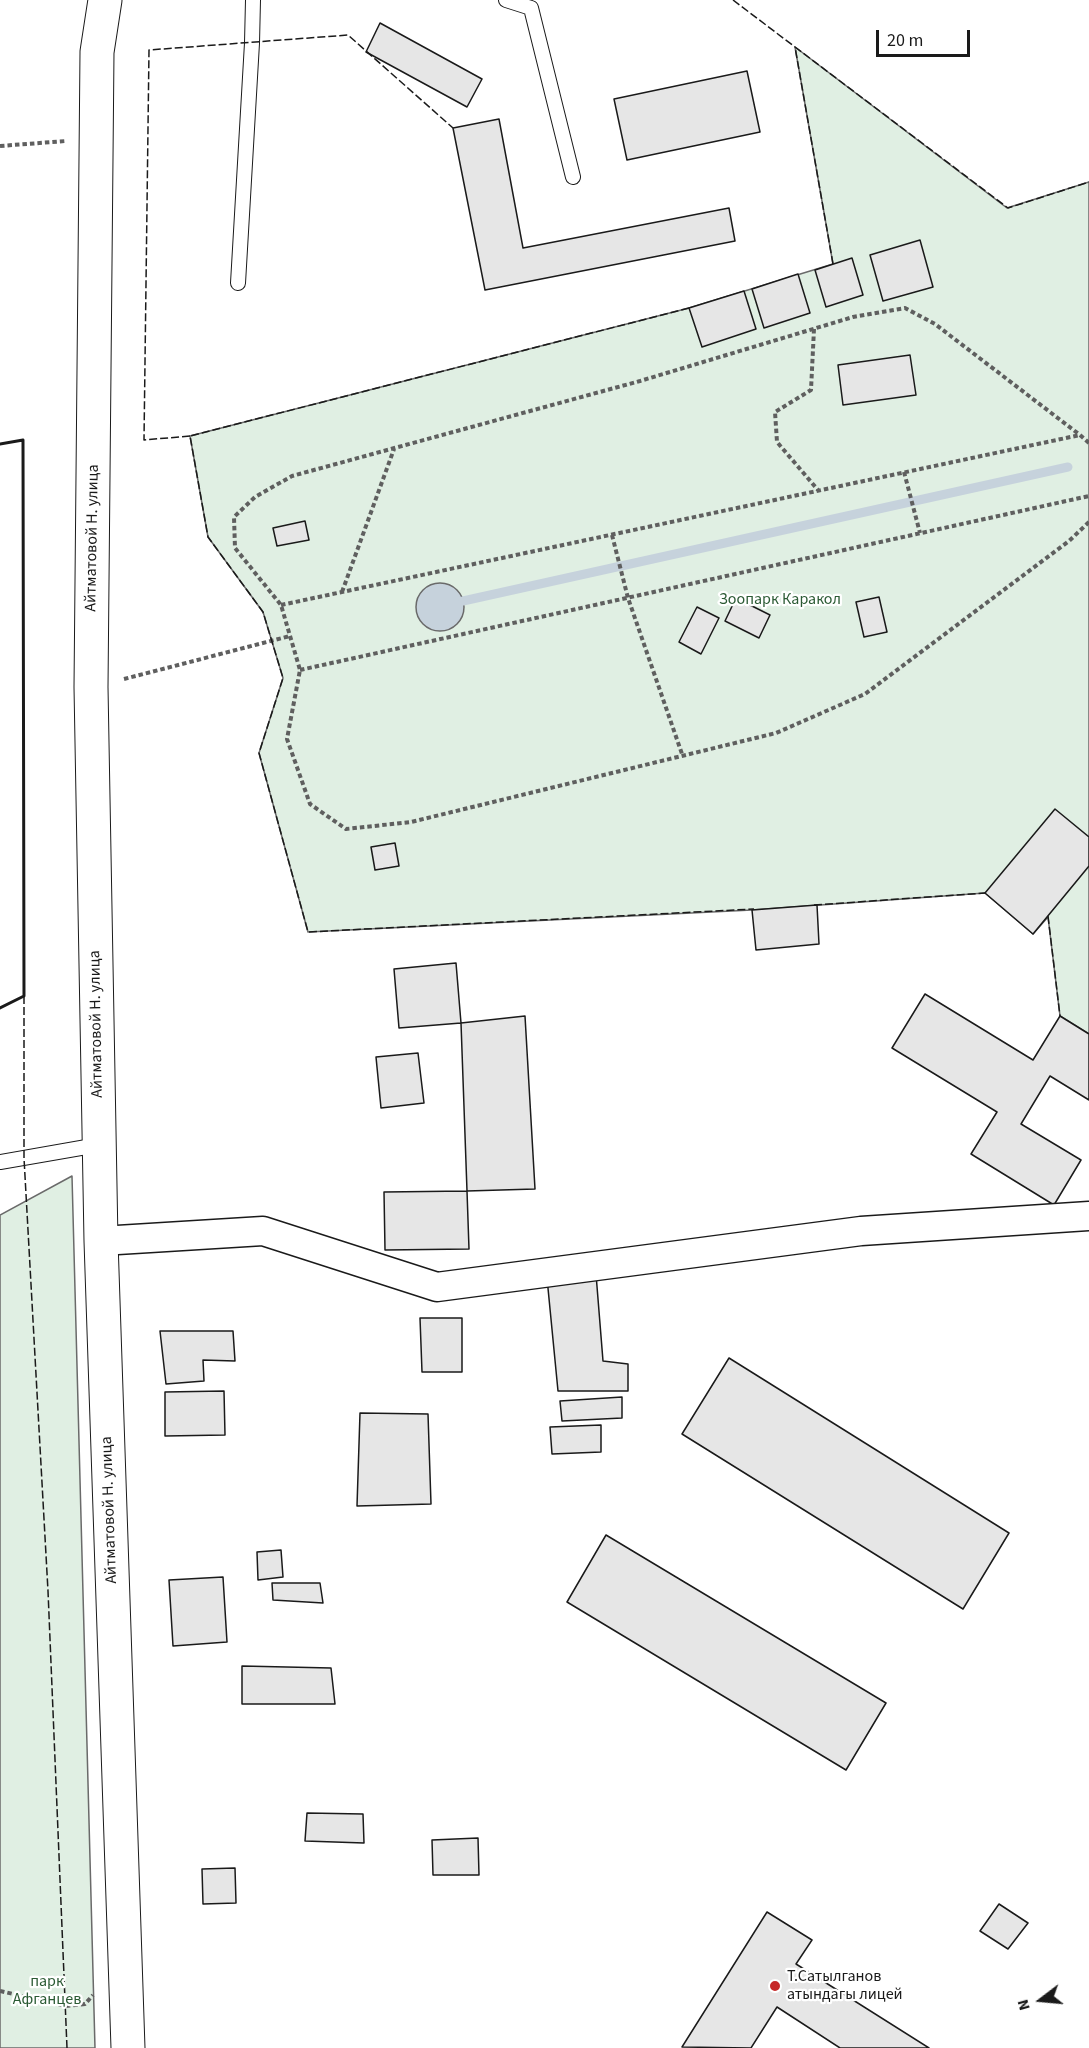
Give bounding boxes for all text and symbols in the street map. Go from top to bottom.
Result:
scale bar [879,18,974,56]
text: 20 m [887,28,923,53]
street label: Айтматовой Н. улица [82,464,104,612]
park label: Зоопарк Каракол [719,590,841,610]
street label: Айтматовой Н. улица [86,950,108,1098]
street label: Айтматовой Н. улица [98,1436,122,1584]
place label: Т.Сатылганов атындагы лицей [787,1967,903,2005]
north arrow [1011,1970,1071,2030]
park label: парк Афганцев [13,1972,81,2010]
marker: Т.Сатылганов атындагы лицей [768,1979,782,1993]
text: N [1012,1997,1036,2013]

